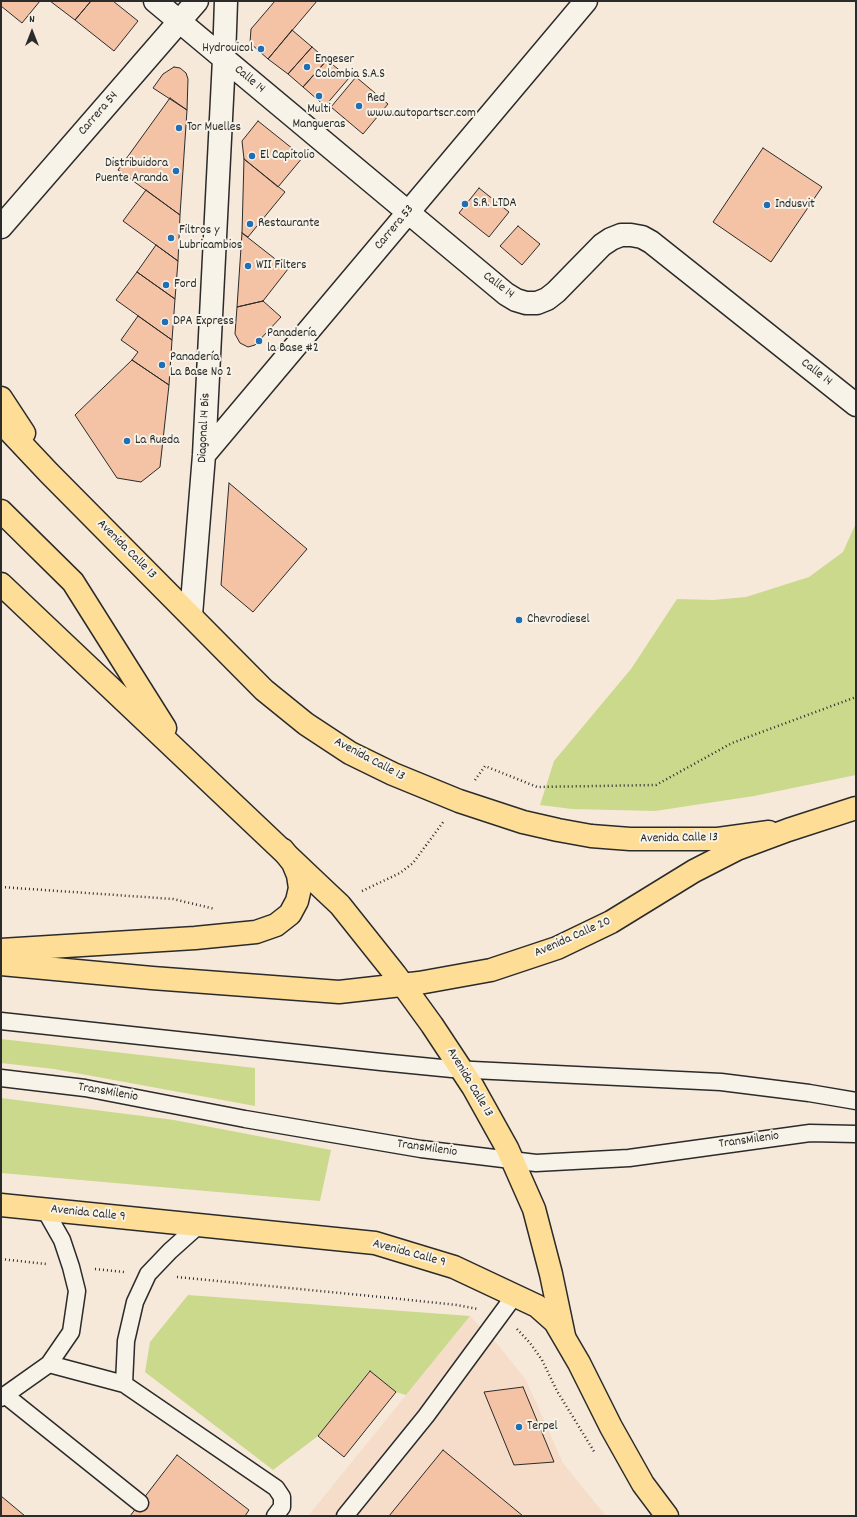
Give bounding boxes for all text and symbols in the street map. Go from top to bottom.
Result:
north arrow [12,12,52,52]
text: N [29,12,35,28]
place label: Hydrouicol [202,41,253,57]
marker: Hydrouicol [256,44,266,54]
place label: Engeser Colombia S.A.S [315,52,385,83]
marker: Engeser Colombia S.A.S [302,62,312,72]
street label: Calle 14 [230,63,268,97]
street label: Carrera 54 [76,89,122,139]
marker: Multi Mangueras [314,91,324,101]
place label: Red www.autopartscr.com [367,91,476,122]
marker: Red www.autopartscr.com [354,101,364,111]
place label: Multi Mangueras [292,102,346,133]
place label: Tor Muelles [187,120,241,136]
marker: Tor Muelles [174,123,184,133]
place label: El Capitolio [260,148,315,164]
marker: El Capitolio [247,151,257,161]
place label: Distribuidora Puente Aranda [95,156,168,187]
marker: Distribuidora Puente Aranda [171,166,181,176]
place label: S.R. LTDA [473,196,517,212]
place label: Indusvit [775,197,815,213]
marker: S.R. LTDA [460,199,470,209]
marker: Indusvit [762,200,772,210]
street label: Carrera 53 [372,202,418,254]
place label: Restaurante [258,216,319,232]
marker: Restaurante [245,219,255,229]
place label: Filtros y Lubricambios [179,223,242,254]
marker: Filtros y Lubricambios [166,233,176,243]
place label: WII Filters [256,258,307,274]
marker: WII Filters [243,261,253,271]
street label: Calle 14 [479,269,517,303]
place label: Ford [174,277,197,293]
marker: Ford [161,280,171,290]
place label: DPA Express [173,314,234,330]
marker: DPA Express [160,317,170,327]
place label: Panadería la Base #2 [267,326,319,357]
marker: Panadería la Base #2 [254,336,264,346]
place label: Panadería La Base No 2 [170,350,232,381]
street label: Calle 14 [797,356,835,390]
marker: Panadería La Base No 2 [157,360,167,370]
street label: Diagonal 14 Bis [195,393,215,463]
place label: La Rueda [135,433,179,449]
marker: La Rueda [122,436,132,446]
street label: Avenida Calle 13 [93,517,159,583]
place label: Chevrodiesel [527,612,590,628]
marker: Chevrodiesel [514,615,524,625]
street label: Avenida Calle 13 [331,735,407,785]
street label: Avenida Calle 13 [640,831,718,847]
street label: Avenida Calle 20 [532,914,614,962]
street label: Avenida Calle 13 [442,1046,496,1120]
street label: TransMilenio [77,1080,139,1106]
street label: TransMilenio [718,1129,780,1153]
street label: TransMilenio [396,1137,458,1161]
street label: Avenida Calle 9 [50,1202,126,1226]
street label: Avenida Calle 9 [371,1237,447,1271]
place label: Terpel [527,1419,558,1435]
marker: Terpel [514,1422,524,1432]

